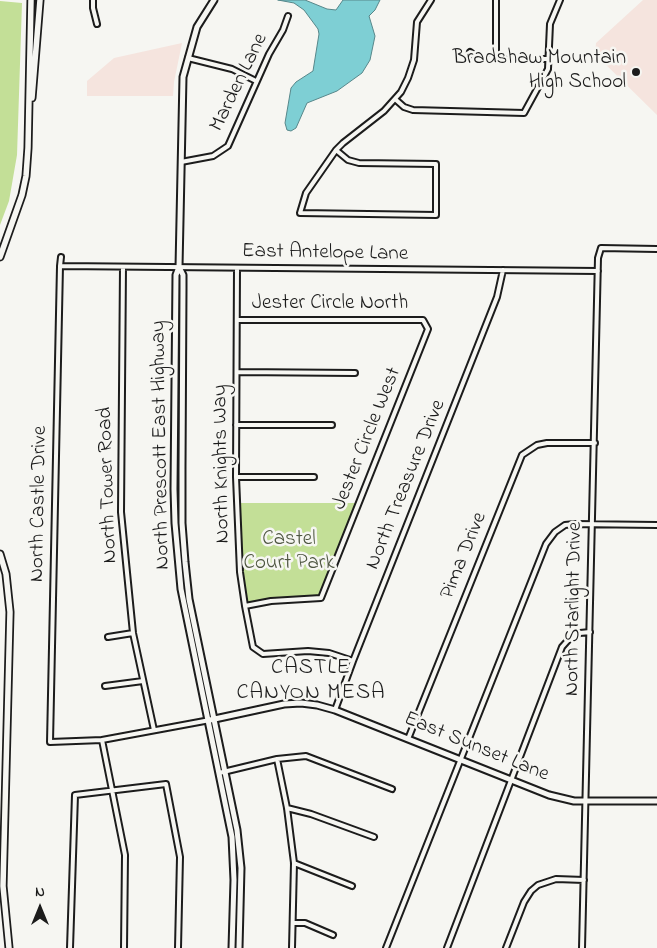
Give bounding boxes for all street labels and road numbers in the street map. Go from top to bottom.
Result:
street label: Marden Lane [205,30,275,136]
street label: East Antelope Lane [242,240,408,268]
street label: Jester Circle North [252,292,408,318]
street label: North Prescott East Highway [147,320,177,570]
street label: Jester Circle West [328,364,408,514]
street label: North Knights Way [209,384,237,544]
street label: North Treasure Drive [361,396,453,574]
street label: North Tower Road [94,406,124,564]
street label: North Castle Drive [26,426,54,582]
street label: Pima Drive [436,509,494,603]
street label: North Starlight Drive [561,522,589,696]
street label: East Sunset Lane [400,707,552,789]

